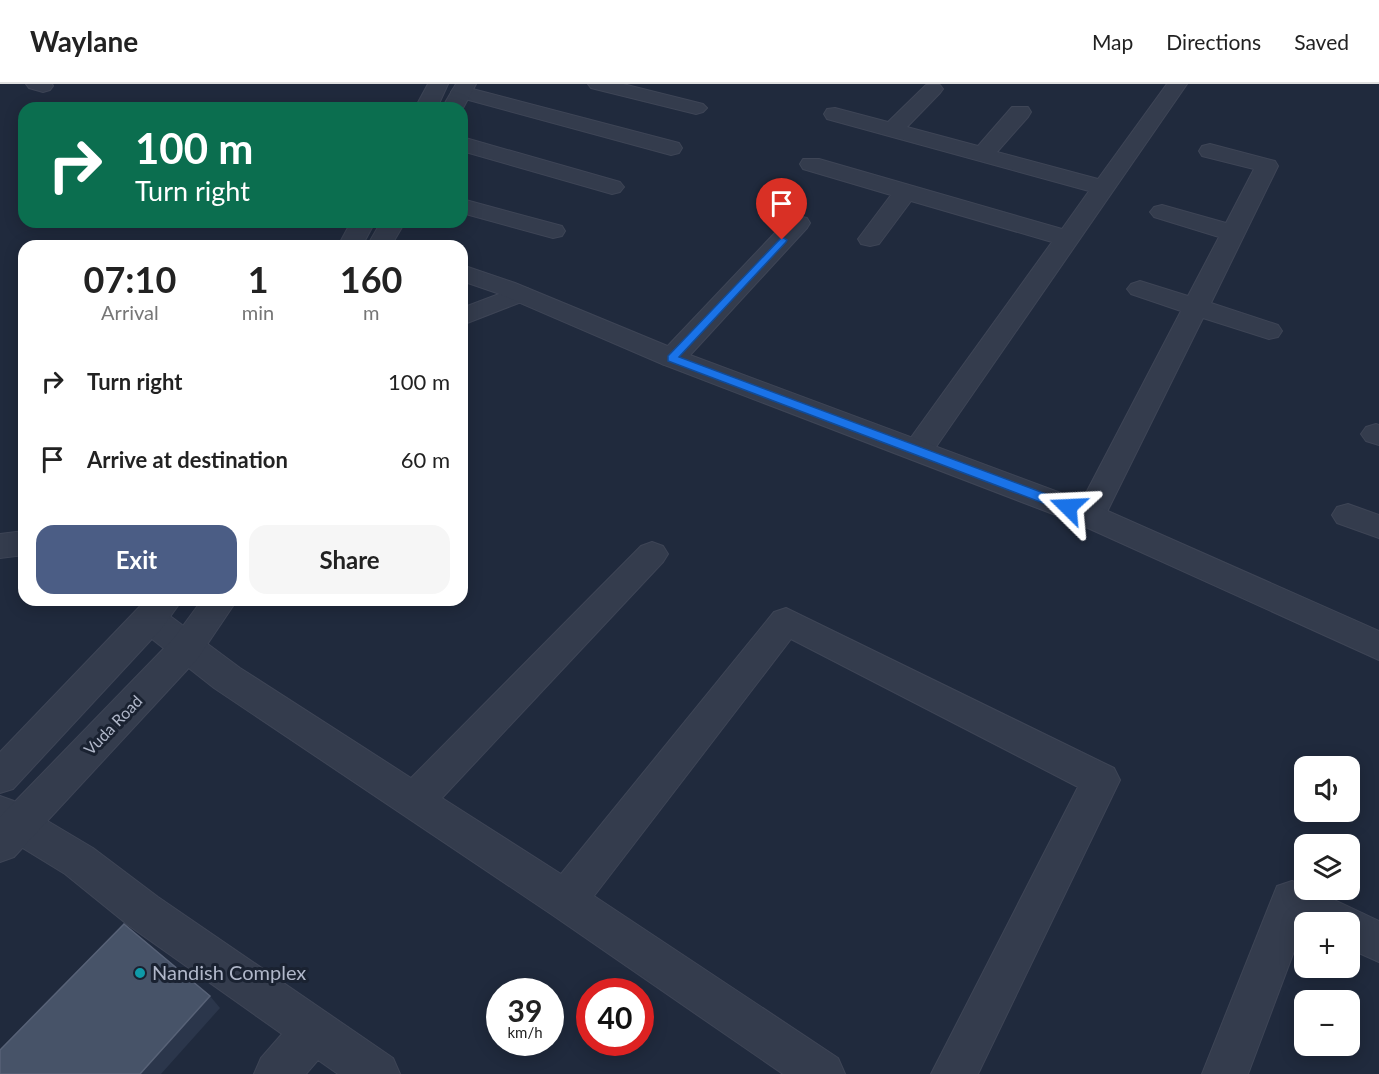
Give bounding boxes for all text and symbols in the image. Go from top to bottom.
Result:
text: Waylane [30,24,138,58]
text: Map [1092,29,1133,54]
text: Directions [1166,29,1261,54]
text: Saved [1294,29,1349,54]
text: 100 m [135,123,253,173]
icon: right [36,126,114,204]
text: Turn right [135,174,250,207]
pin [756,178,807,240]
icon: arrive [765,187,798,220]
text: 07:10 [84,257,176,301]
text: 1 [248,257,269,301]
text: 160 [340,257,402,301]
text: Arrival [101,300,159,324]
text: min [242,300,274,324]
text: m [363,300,379,324]
icon: right [36,365,69,398]
text: Turn right [87,368,182,395]
text: 100 m [388,368,450,395]
icon: arrive [36,443,69,476]
text: Arrive at destination [87,446,288,473]
text: 60 m [401,446,450,473]
position arrow [1036,475,1100,539]
button: Exit [36,525,237,594]
button: Share [249,525,450,594]
street label: Vuda Road [80,691,146,758]
map controls [1294,756,1360,1056]
button: sound [1294,756,1360,822]
button: layers [1294,834,1360,900]
button: + [1294,912,1360,978]
place label: Nandish Complex [152,960,306,984]
marker: Nandish Complex [133,966,147,980]
speed limit sign: 40 [576,978,654,1056]
button: − [1294,990,1360,1056]
text: 39 [508,992,542,1028]
text: km/h [507,1023,543,1041]

